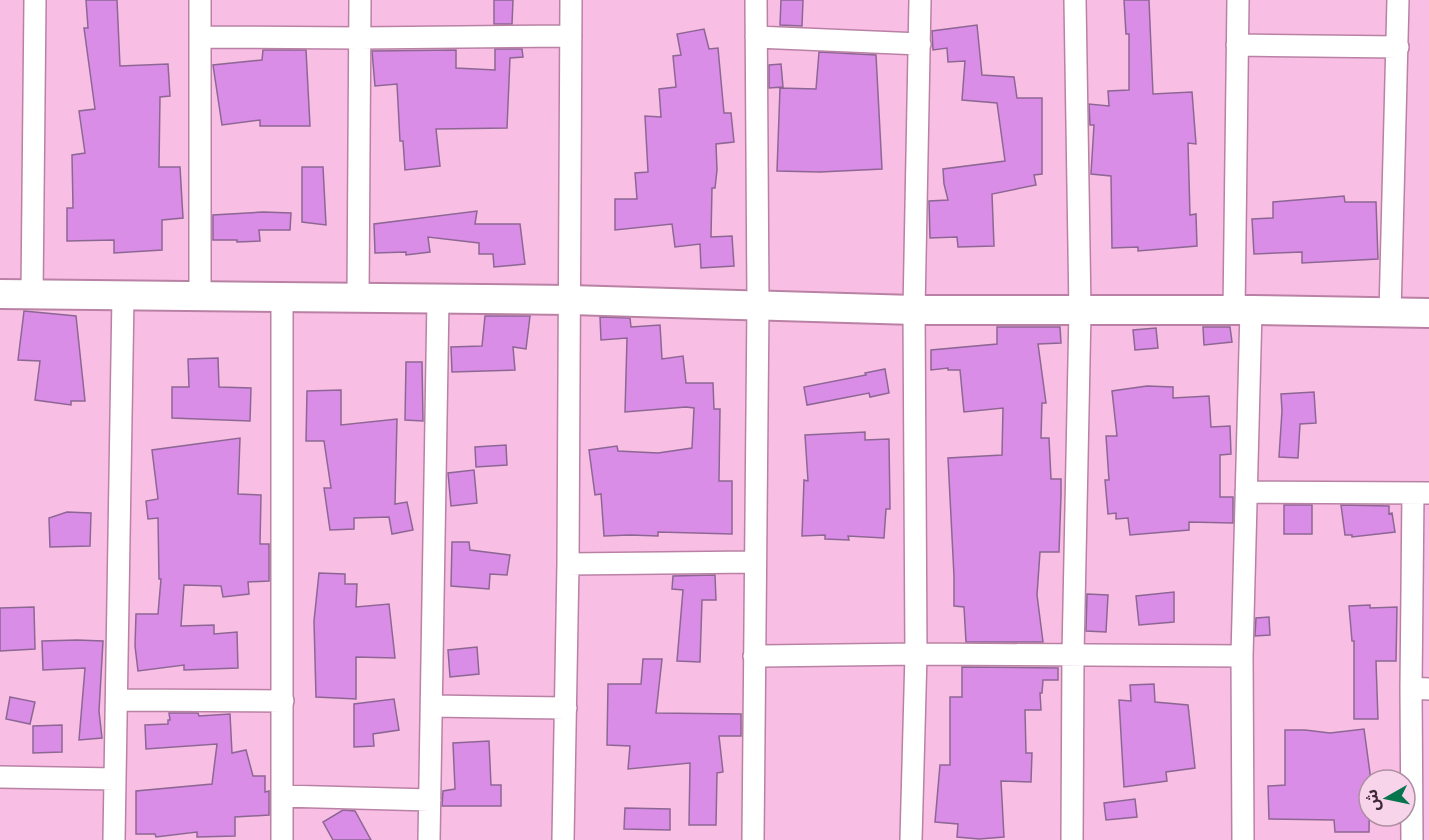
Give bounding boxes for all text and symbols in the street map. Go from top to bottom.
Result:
north arrow [1357,768,1417,828]
text: ش [1361,788,1384,813]

